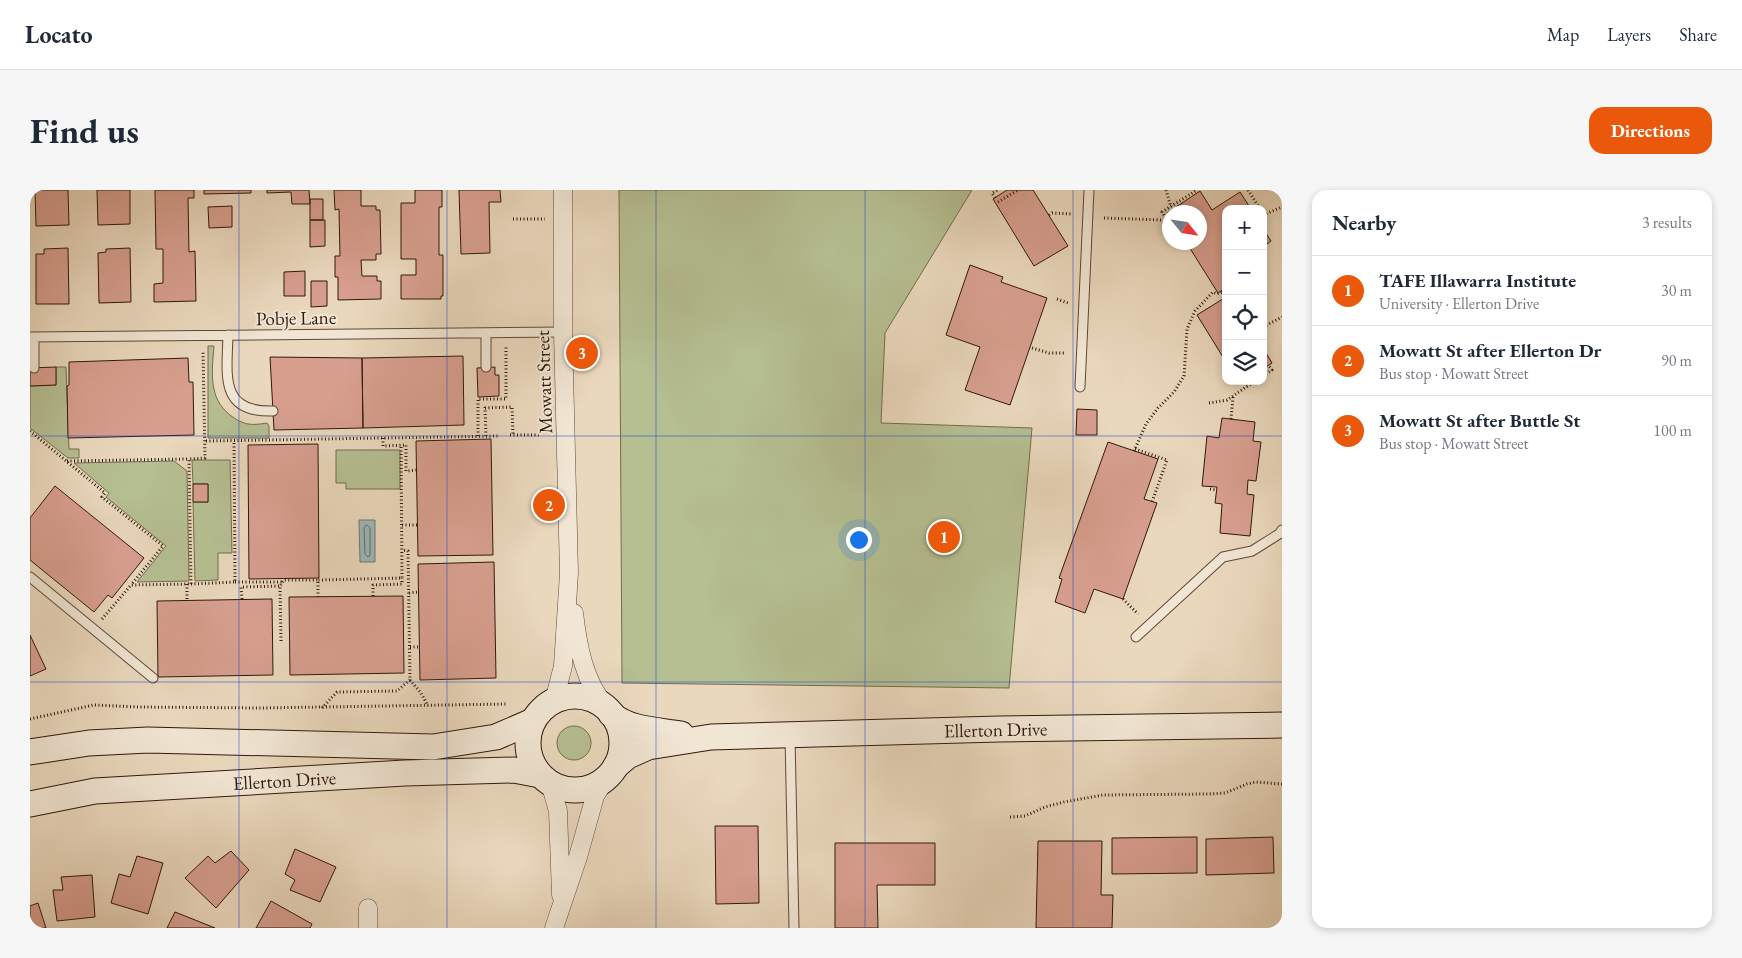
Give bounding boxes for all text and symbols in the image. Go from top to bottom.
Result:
text: Locato [25,19,93,50]
text: Map [1547,23,1579,46]
text: Layers [1607,23,1651,46]
text: Share [1679,23,1717,46]
button: Directions [1589,107,1712,154]
text: Find us [30,108,139,153]
north arrow [1162,205,1207,250]
map controls [1222,205,1267,385]
button: + [1222,205,1267,250]
text: Nearby [1332,209,1396,236]
text: 3 results [1642,212,1692,233]
button: − [1222,250,1267,295]
text: TAFE Illawarra Institute [1379,268,1576,293]
text: 1 [1344,280,1352,301]
text: 30 m [1661,280,1692,301]
text: University · Ellerton Drive [1379,293,1539,314]
button: locate [1222,295,1267,340]
street label: Pobje Lane [256,305,336,331]
street label: Mowatt Street [530,330,558,434]
pin: 3 [566,334,598,372]
text: Mowatt St after Ellerton Dr [1379,338,1601,363]
button: layers [1222,340,1267,385]
text: 2 [1344,350,1352,371]
text: 90 m [1661,350,1692,371]
text: Bus stop · Mowatt Street [1379,363,1529,384]
text: Mowatt St after Buttle St [1379,408,1580,433]
text: 3 [1344,420,1352,441]
text: 100 m [1653,420,1692,441]
text: Bus stop · Mowatt Street [1379,433,1529,454]
pin: 2 [533,486,565,524]
pin: 1 [928,518,960,556]
your location [846,527,872,553]
street label: Ellerton Drive [943,716,1047,743]
street label: Ellerton Drive [232,765,337,795]

